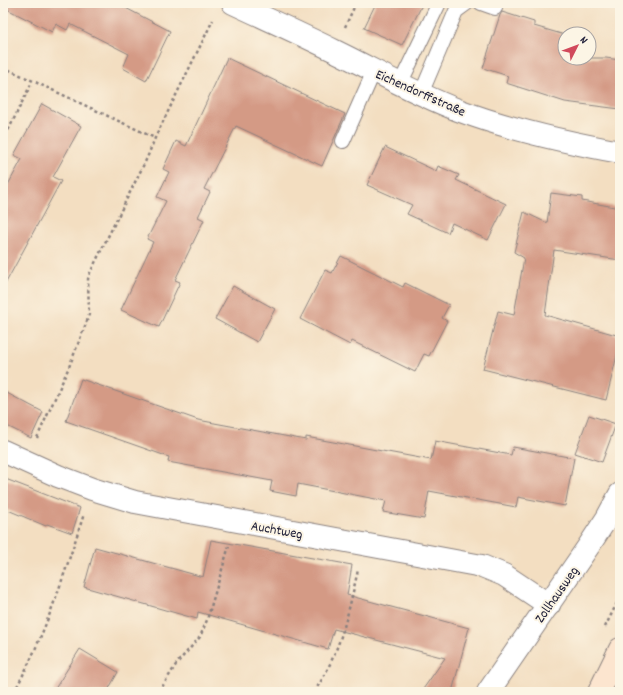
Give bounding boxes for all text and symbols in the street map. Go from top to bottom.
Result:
north arrow [557,26,597,66]
text: N [575,33,591,48]
street label: Eichendorffstraße [372,65,468,123]
street label: Auchtweg [249,517,304,545]
street label: Zollhausweg [531,563,585,628]

